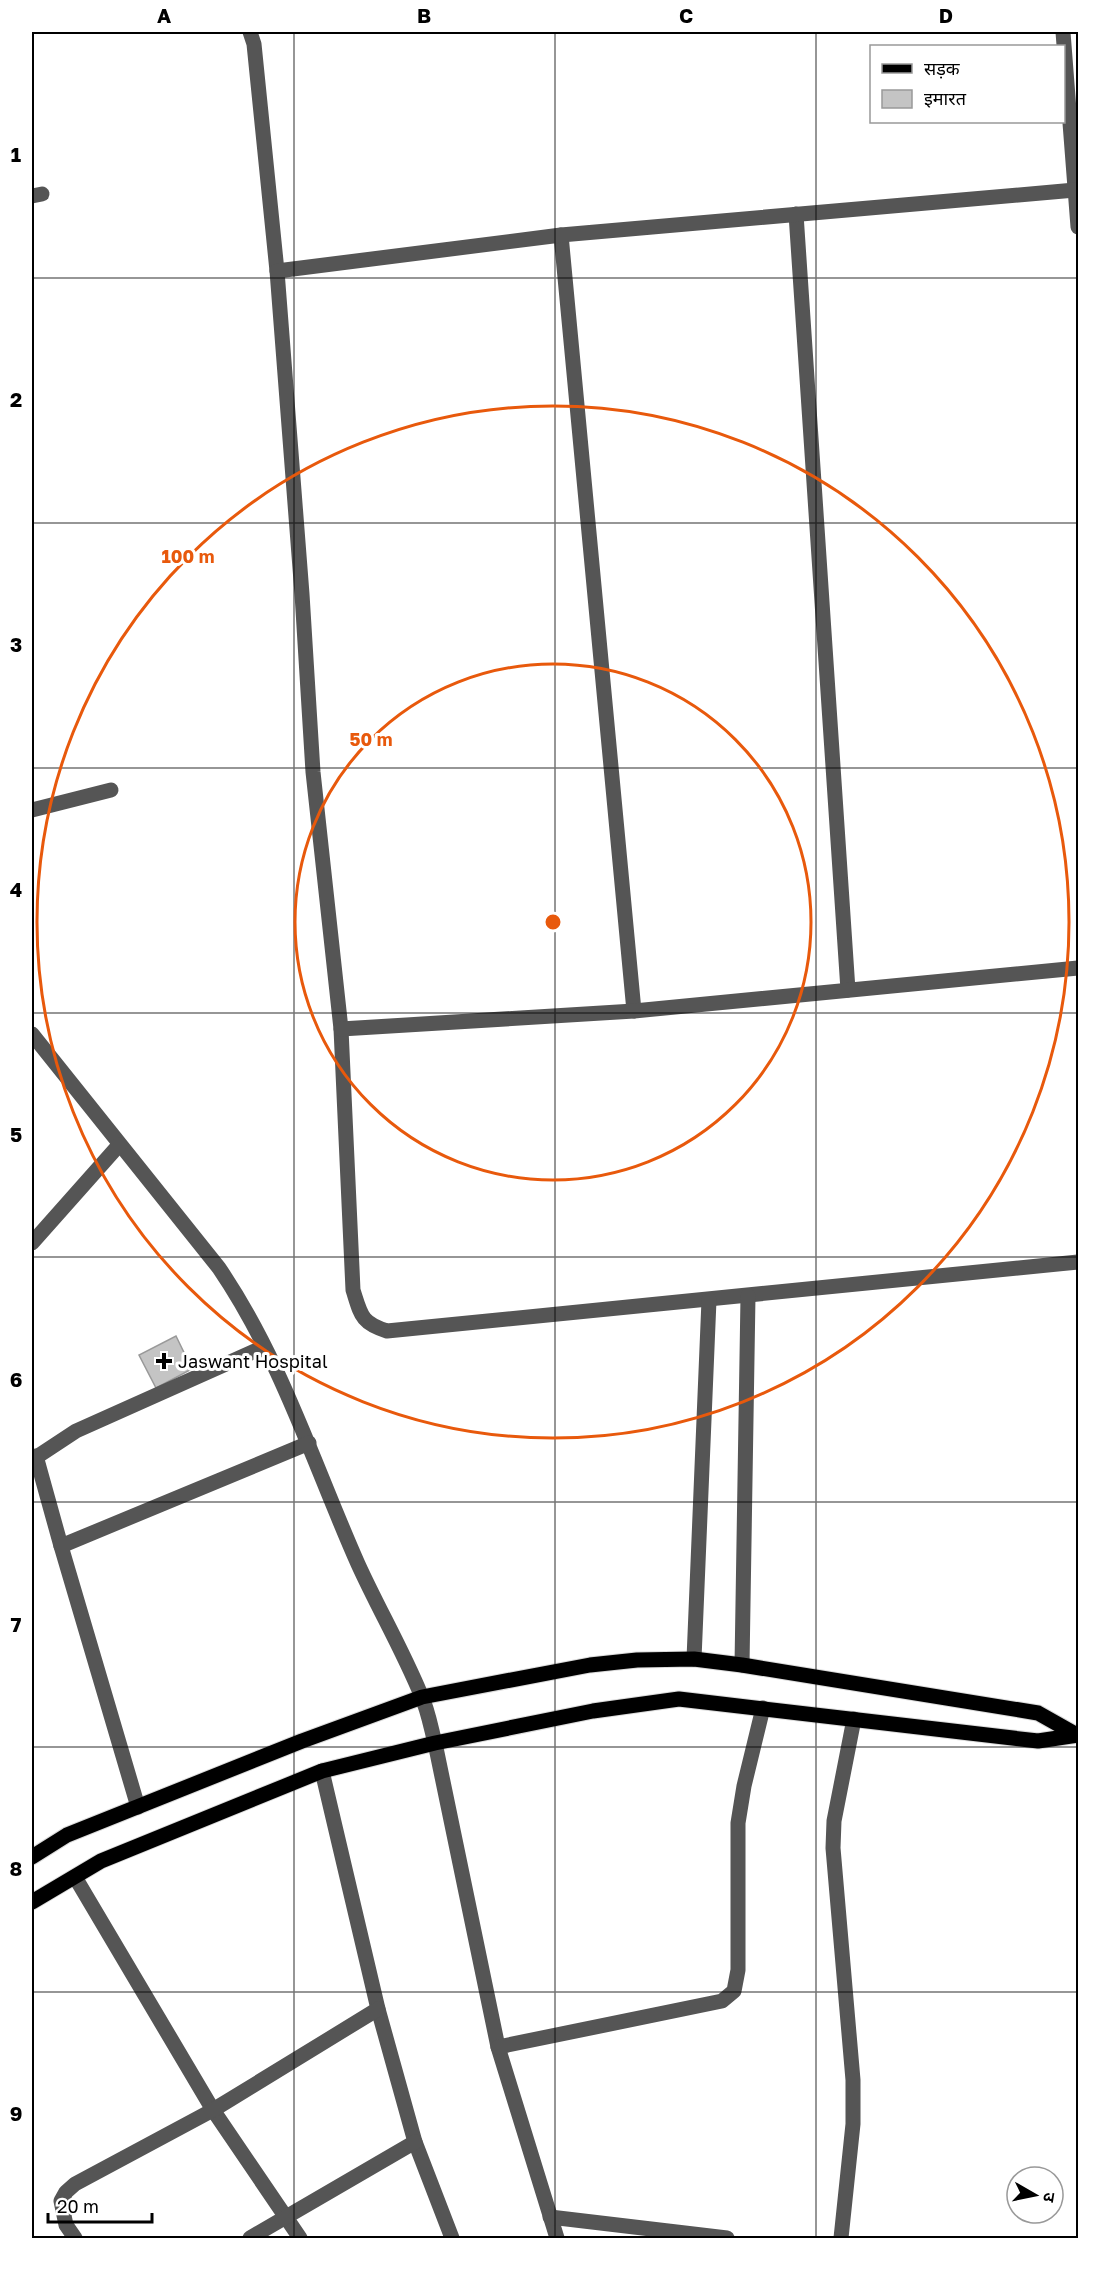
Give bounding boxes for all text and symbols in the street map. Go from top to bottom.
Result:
text: A [157,3,171,27]
text: B [417,3,431,27]
text: C [679,3,693,27]
text: D [939,3,953,27]
legend [870,45,1065,123]
text: सड़क [924,57,961,79]
text: इमारत [924,87,967,109]
text: 1 [11,142,21,166]
text: 2 [10,387,22,411]
text: 100 m [162,545,214,567]
text: 3 [10,632,22,656]
text: 50 m [350,728,392,750]
text: 4 [10,877,22,901]
centre of rings [543,912,563,932]
text: 5 [10,1122,22,1146]
place label: Jaswant Hospital [178,1350,328,1372]
marker: Jaswant Hospital [155,1352,173,1370]
text: 6 [10,1367,22,1391]
text: 7 [11,1612,22,1636]
text: 8 [10,1856,22,1880]
text: 9 [10,2101,22,2125]
north arrow [1005,2165,1065,2225]
scale bar [48,2186,152,2224]
text: उ [1039,2191,1060,2204]
text: 20 m [57,2195,99,2217]

